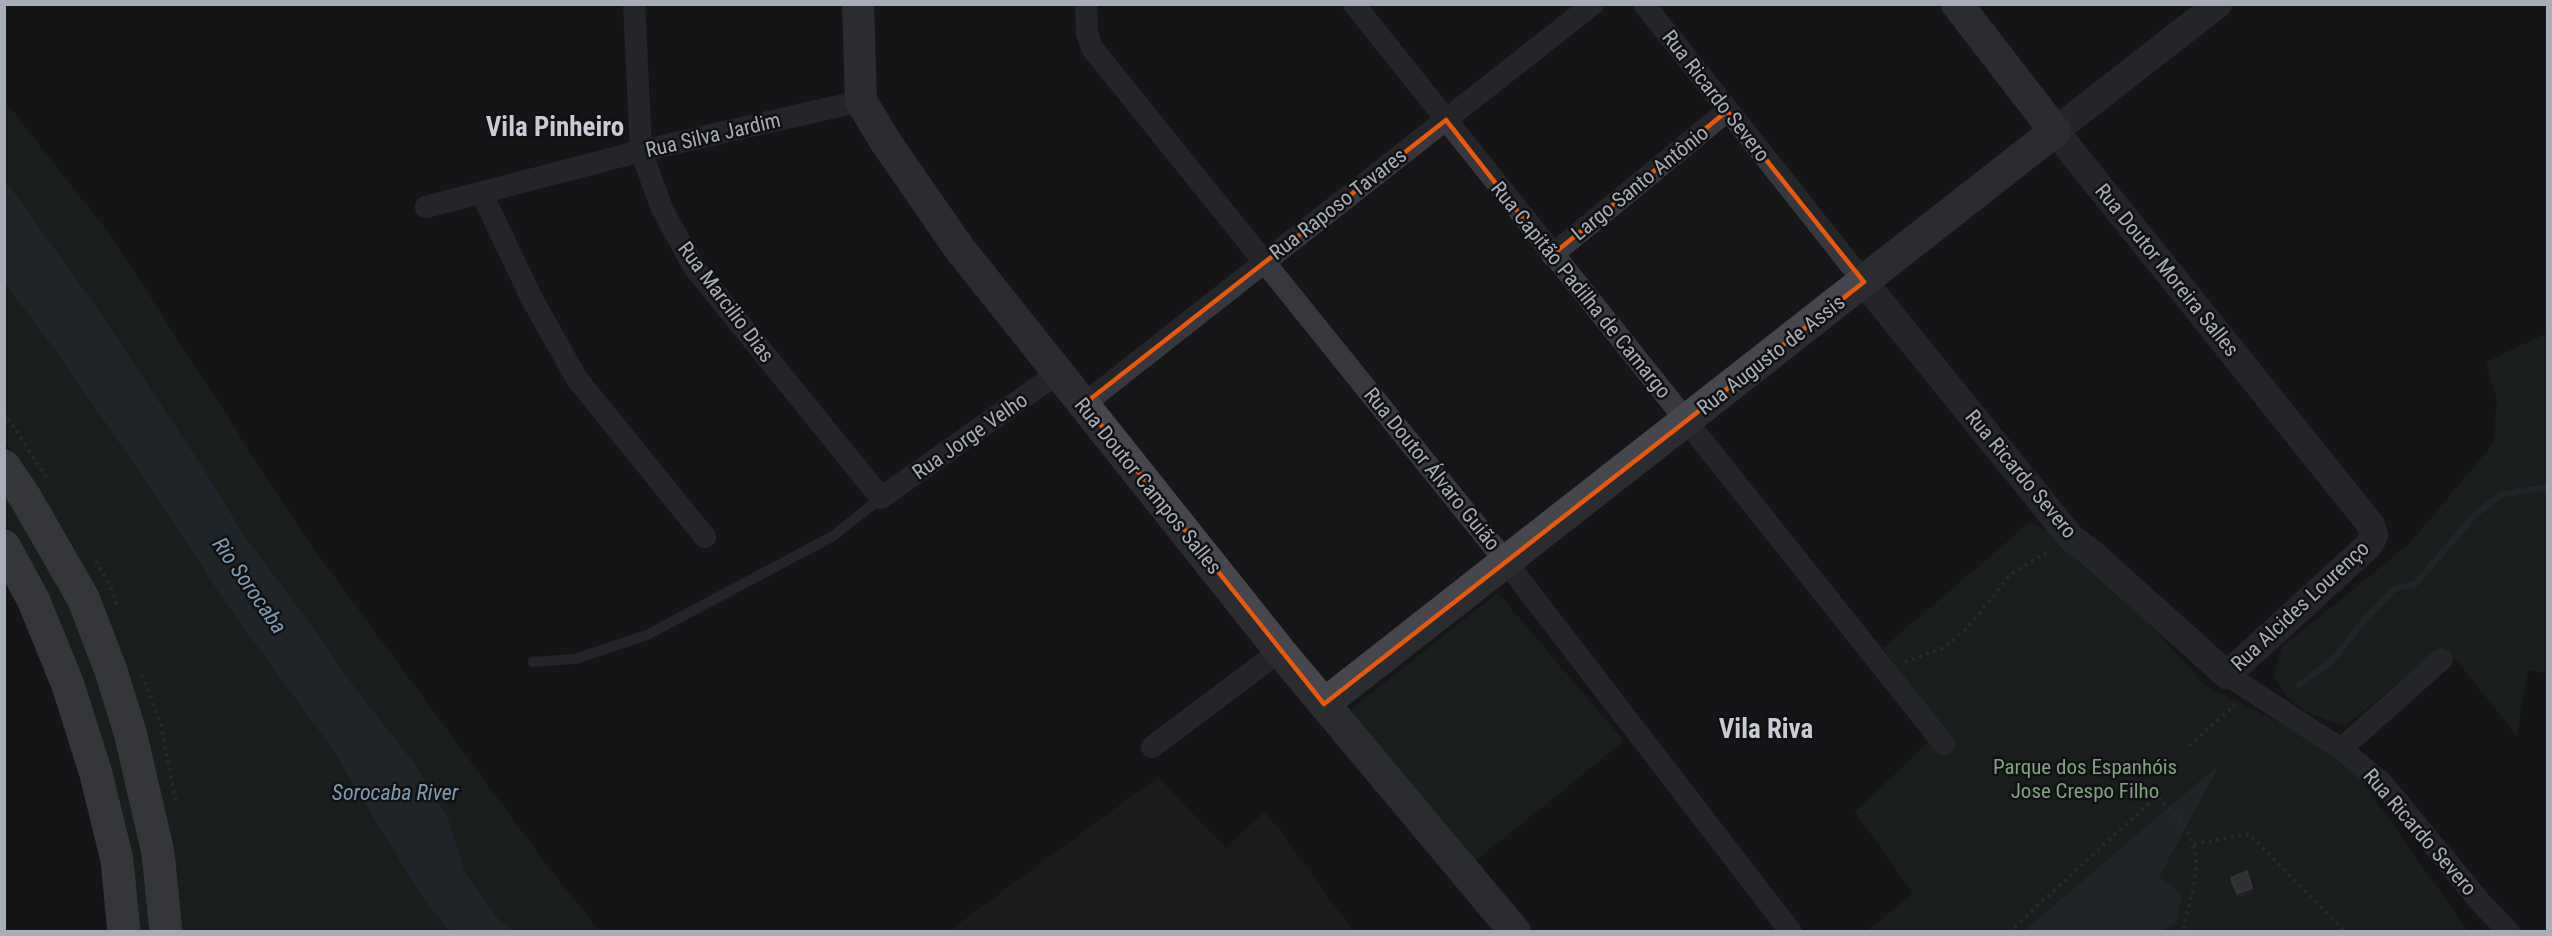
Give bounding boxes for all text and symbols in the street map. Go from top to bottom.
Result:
street label: Rua Ricardo Severo [1657,26,1775,166]
street label: Rua Silva Jardim [643,108,783,162]
district label: Vila Pinheiro [486,111,624,143]
street label: Largo Santo Antônio [1567,121,1713,245]
street label: Rua Raposo Tavares [1265,143,1411,265]
street label: Rua Capitão Padilha de Camargo [1486,177,1676,403]
street label: Rua Doutor Moreira Salles [2090,179,2244,361]
street label: Rua Marcilio Dias [673,237,779,367]
street label: Rua Augusto de Assis [1692,290,1850,420]
street label: Rua Doutor Álvaro Guião [1359,383,1505,555]
street label: Rua Jorge Velho [908,388,1032,484]
street label: Rua Doutor Campos Salles [1070,393,1226,579]
street label: Rua Ricardo Severo [1960,405,2082,543]
water label: Rio Sorocaba [207,532,292,638]
street label: Rua Alcides Lourenço [2226,536,2374,676]
district label: Vila Riva [1719,713,1813,745]
park label: Parque dos Espanhóis Jose Crespo Filho [1993,755,2177,803]
street label: Rua Ricardo Severo [2358,764,2482,900]
water label: Sorocaba River [332,780,459,805]

